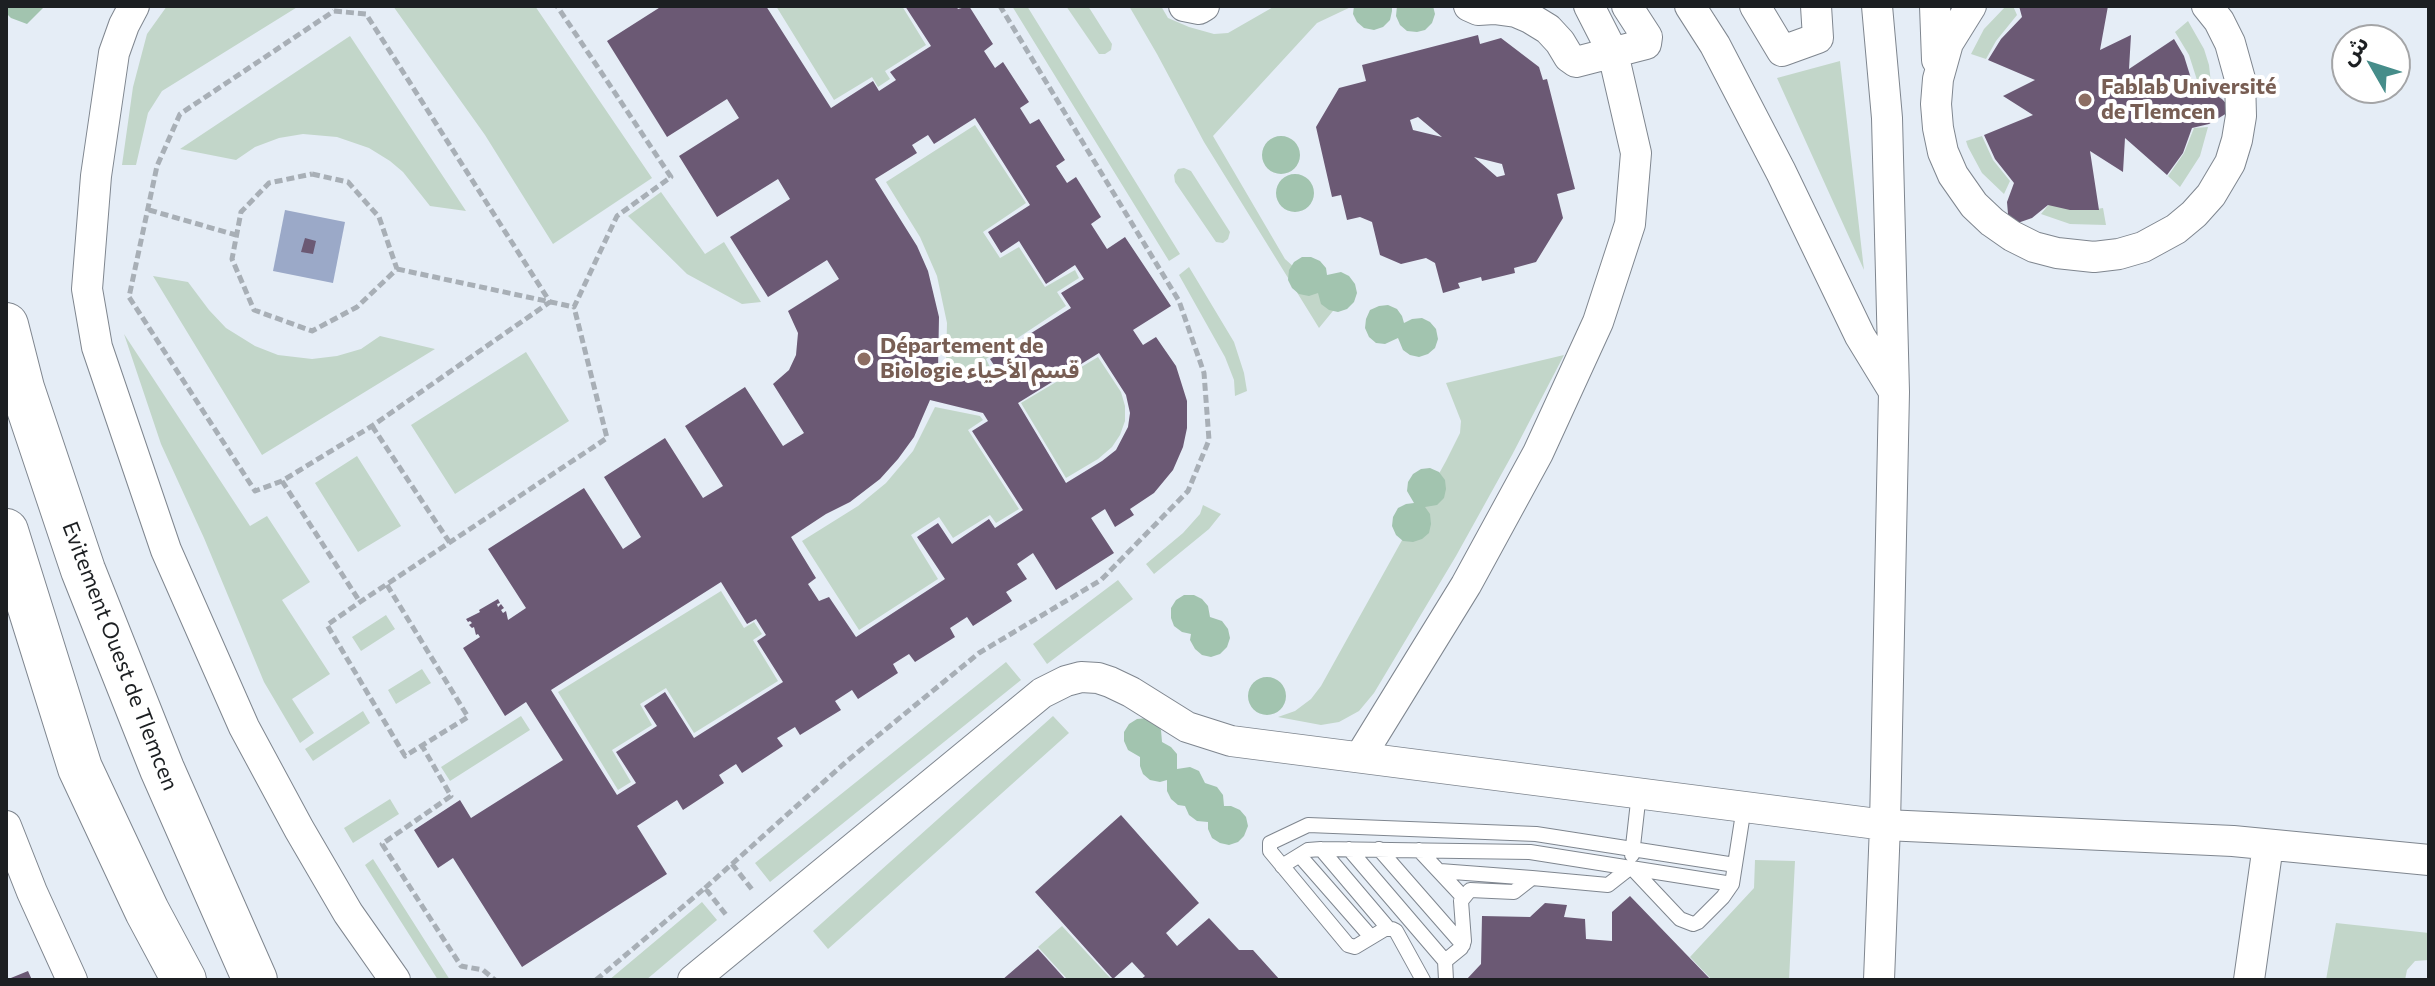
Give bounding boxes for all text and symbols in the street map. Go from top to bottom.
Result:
north arrow [2331,24,2411,104]
text: ش [2334,30,2373,70]
place label: Fablab Université de Tlemcen [2101,74,2277,126]
marker: Fablab Université de Tlemcen [2076,91,2094,109]
place label: Département de Biologie قسم الأحياء [880,333,1079,384]
marker: Département de Biologie قسم الأحياء [855,350,873,368]
street label: Evitement Ouest de Tlemcen [56,518,184,794]

